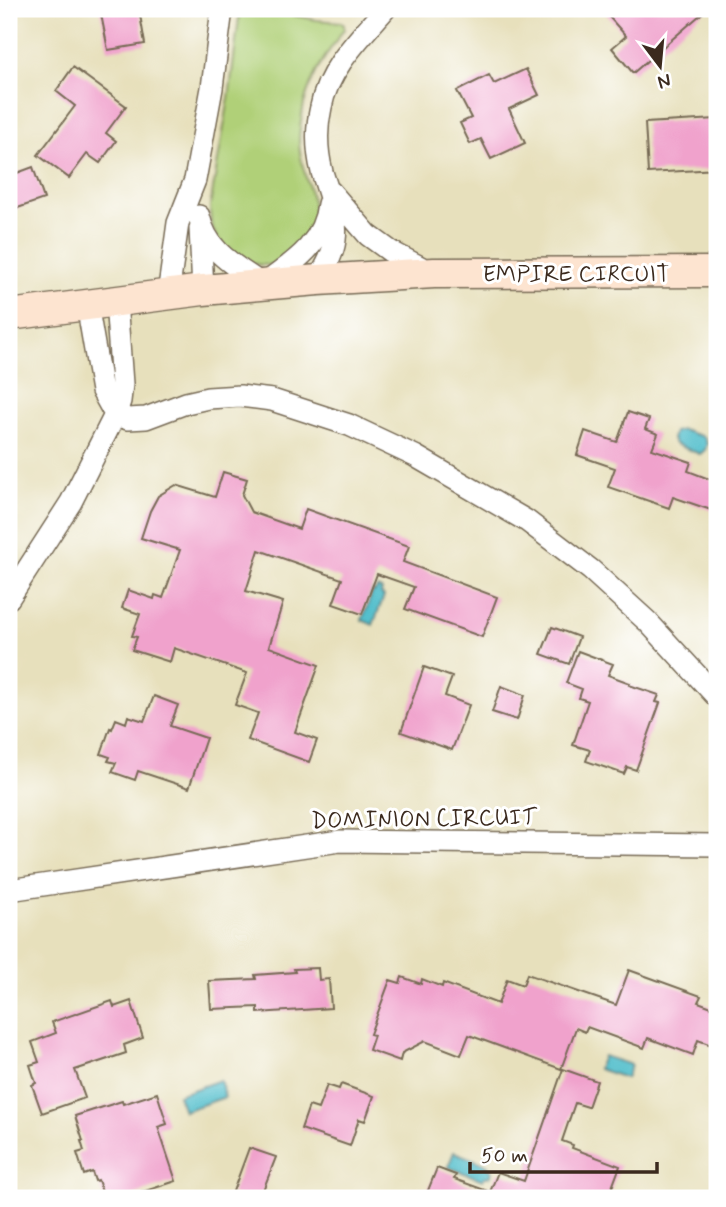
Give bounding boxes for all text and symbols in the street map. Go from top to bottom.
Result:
north arrow [624,32,694,102]
text: N [655,67,674,95]
street label: EMPIRE CIRCUIT [482,260,670,290]
street label: DOMINION CIRCUIT [311,803,538,837]
scale bar [470,1130,658,1174]
text: 50 m [481,1142,528,1170]

